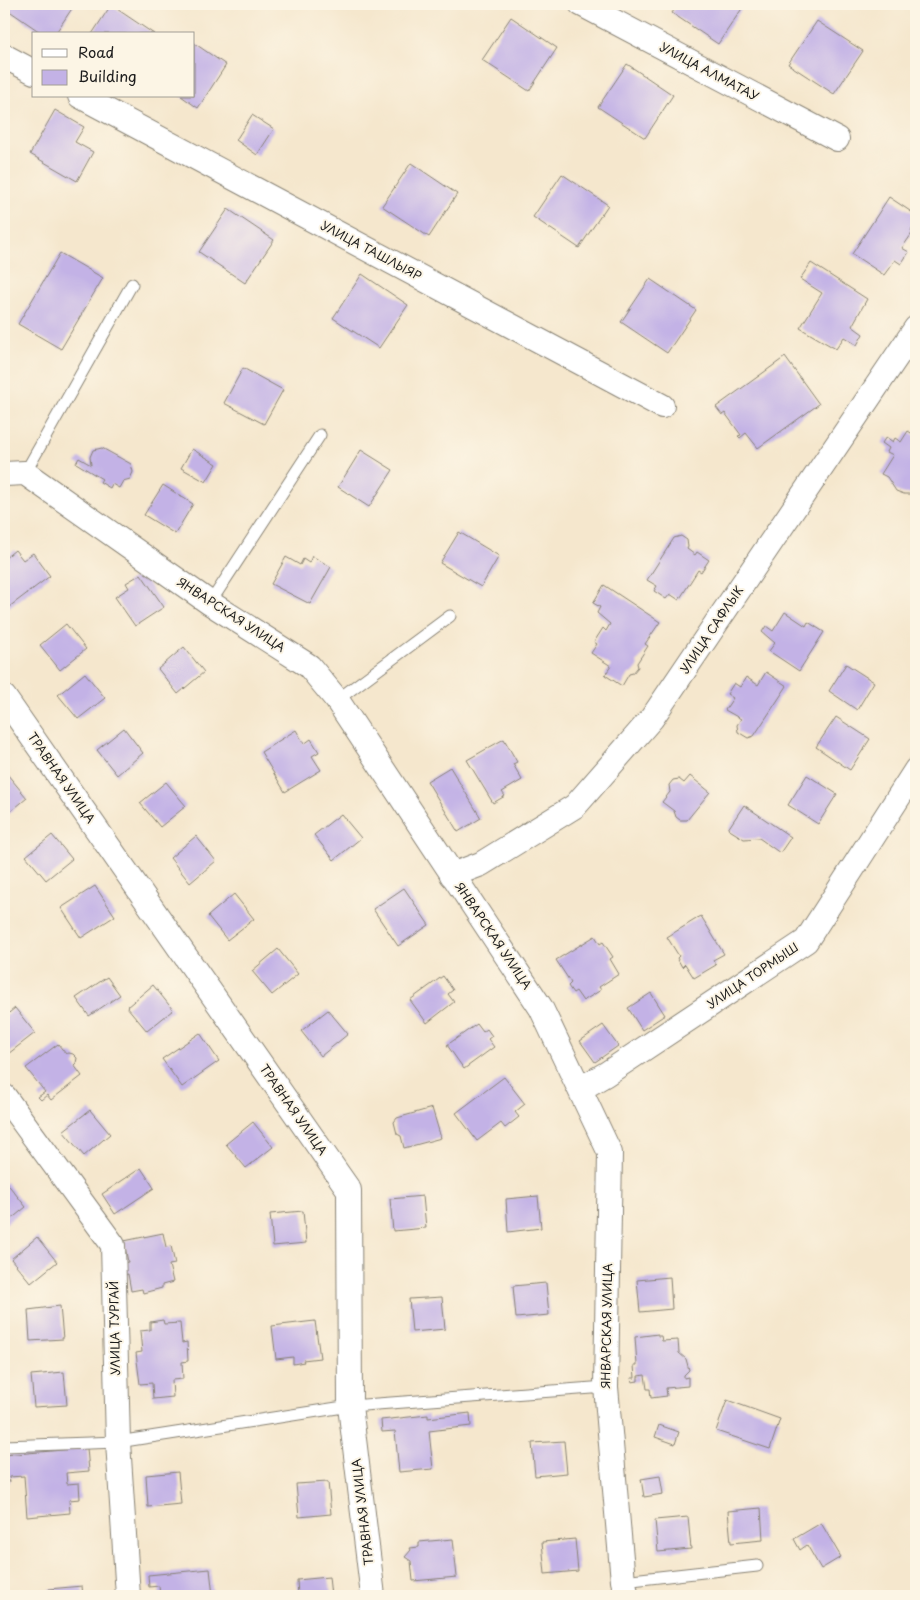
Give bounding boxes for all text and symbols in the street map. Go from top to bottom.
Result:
legend [32,32,195,98]
street label: УЛИЦА АЛМАТАУ [657,37,762,105]
text: Road [78,40,114,63]
text: Building [78,64,137,87]
street label: УЛИЦА ТАШЛЫЯР [318,216,425,284]
street label: ЯНВАРСКАЯ УЛИЦА [174,572,289,656]
street label: УЛИЦА САФЛЫК [675,582,747,677]
street label: ТРАВНАЯ УЛИЦА [24,728,100,827]
street label: ЯНВАРСКАЯ УЛИЦА [451,878,536,993]
street label: УЛИЦА ТОРМЫШ [703,938,802,1013]
street label: ТРАВНАЯ УЛИЦА [256,1060,332,1159]
street label: ЯНВАРСКАЯ УЛИЦА [596,1263,616,1389]
street label: УЛИЦА ТУРГАЙ [104,1281,124,1375]
street label: ТРАВНАЯ УЛИЦА [347,1458,377,1567]

